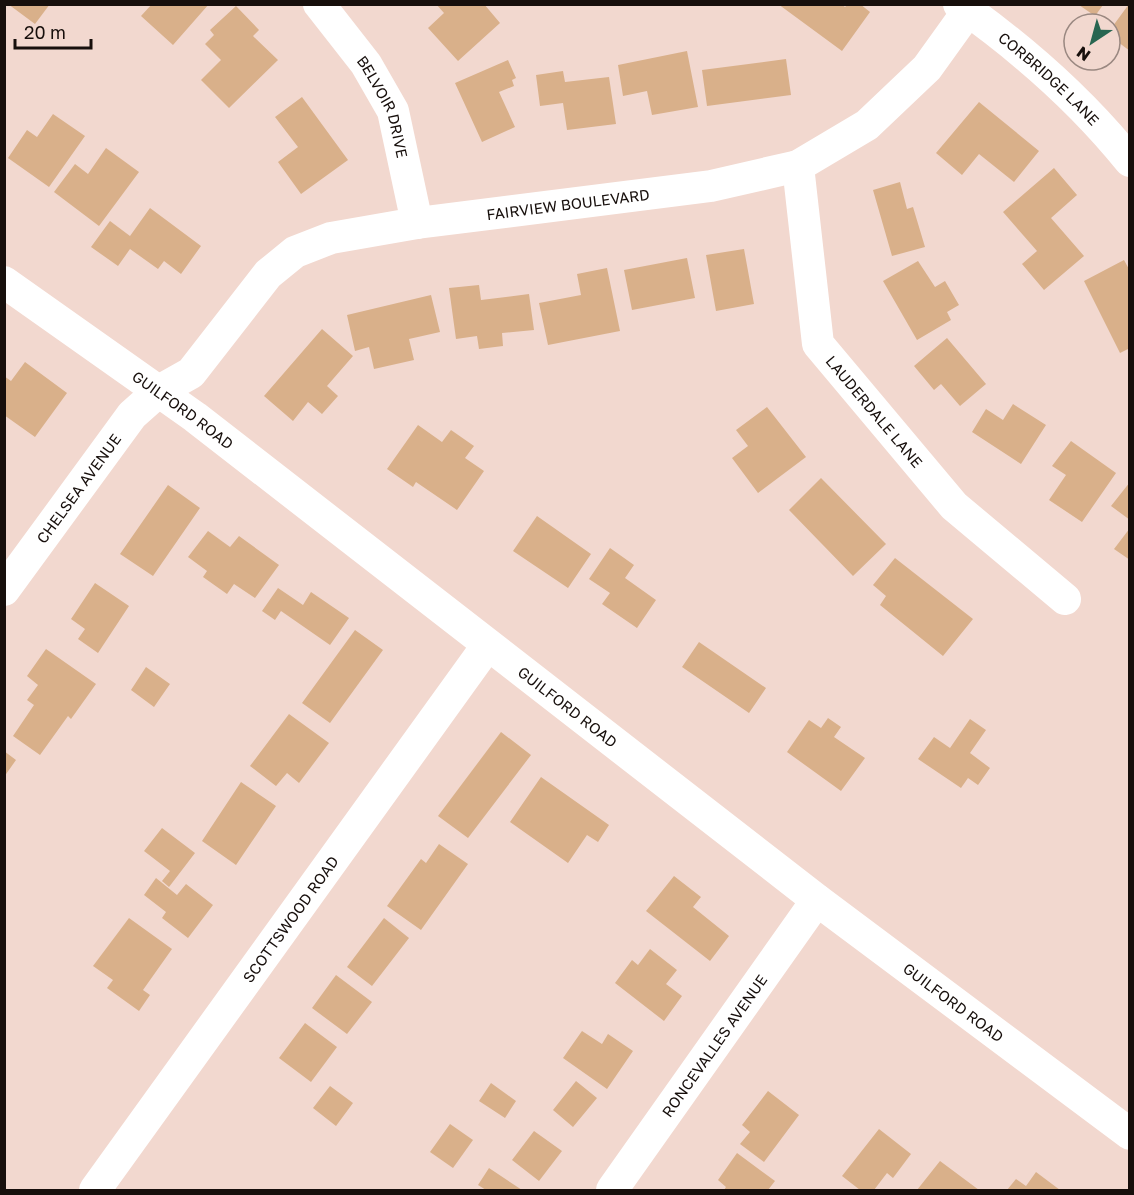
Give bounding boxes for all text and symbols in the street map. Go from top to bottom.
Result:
scale bar [15,12,92,50]
north arrow [1062,12,1122,72]
text: 20 m [24,21,66,43]
street label: CORBRIDGE LANE [994,29,1102,129]
street label: BELVOIR DRIVE [354,52,412,160]
street label: FAIRVIEW BOULEVARD [485,185,651,223]
street label: LAUDERDALE LANE [822,352,927,471]
street label: GUILFORD ROAD [129,367,237,453]
street label: CHELSEA AVENUE [32,430,124,547]
street label: GUILFORD ROAD [515,662,621,751]
street label: SCOTTSWOOD ROAD [239,852,342,986]
street label: GUILFORD ROAD [900,959,1007,1046]
street label: RONCEVALLES AVENUE [658,971,771,1120]

